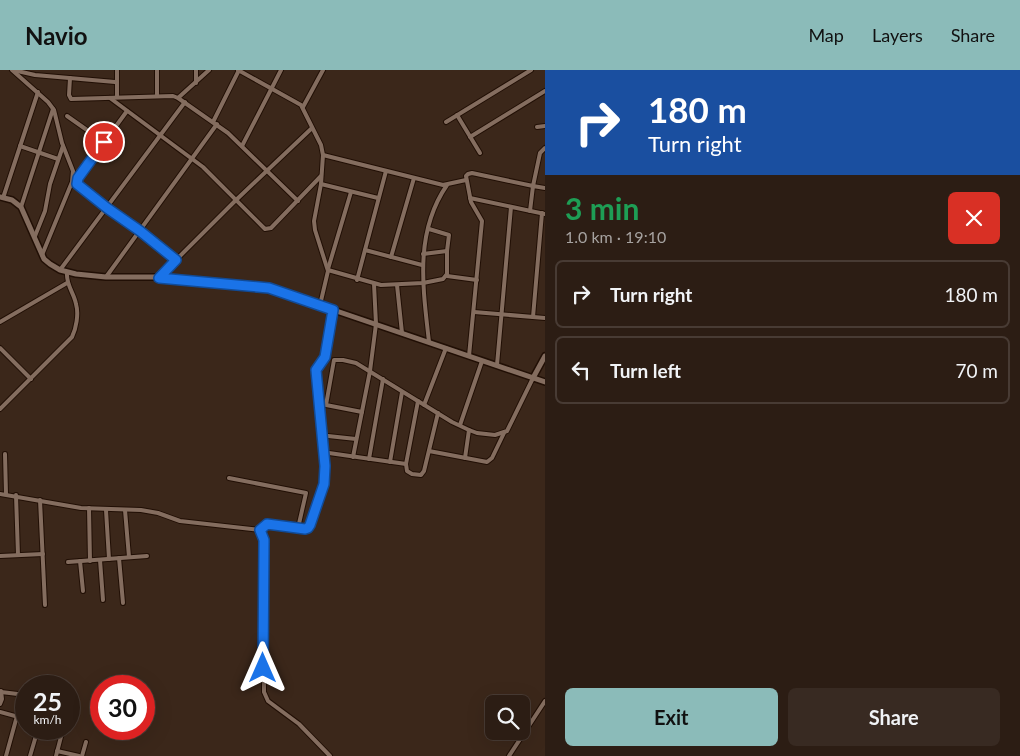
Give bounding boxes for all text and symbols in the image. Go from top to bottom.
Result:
text: Navio [25,21,88,50]
text: Map [808,24,844,46]
text: Layers [872,24,923,46]
text: Share [951,24,995,46]
text: 180 m [648,88,747,130]
icon: right [565,90,630,155]
pin [83,121,125,163]
icon: arrive [90,128,118,156]
text: Turn right [648,130,742,157]
text: 3 min [565,190,639,226]
button: close [948,192,1000,244]
text: 1.0 km · 19:10 [565,227,666,246]
icon: right [567,280,595,308]
text: Turn right [610,283,692,306]
text: 180 m [944,283,998,306]
icon: left [567,356,595,384]
text: Turn left [610,359,681,382]
text: 70 m [955,359,998,382]
position arrow [236,641,288,693]
speed limit sign: 30 [90,675,155,740]
text: 25 [33,686,62,716]
button: Exit [565,688,778,746]
button: Share [788,688,1000,746]
map controls [485,695,530,740]
button: search [485,695,530,740]
text: km/h [33,712,62,727]

